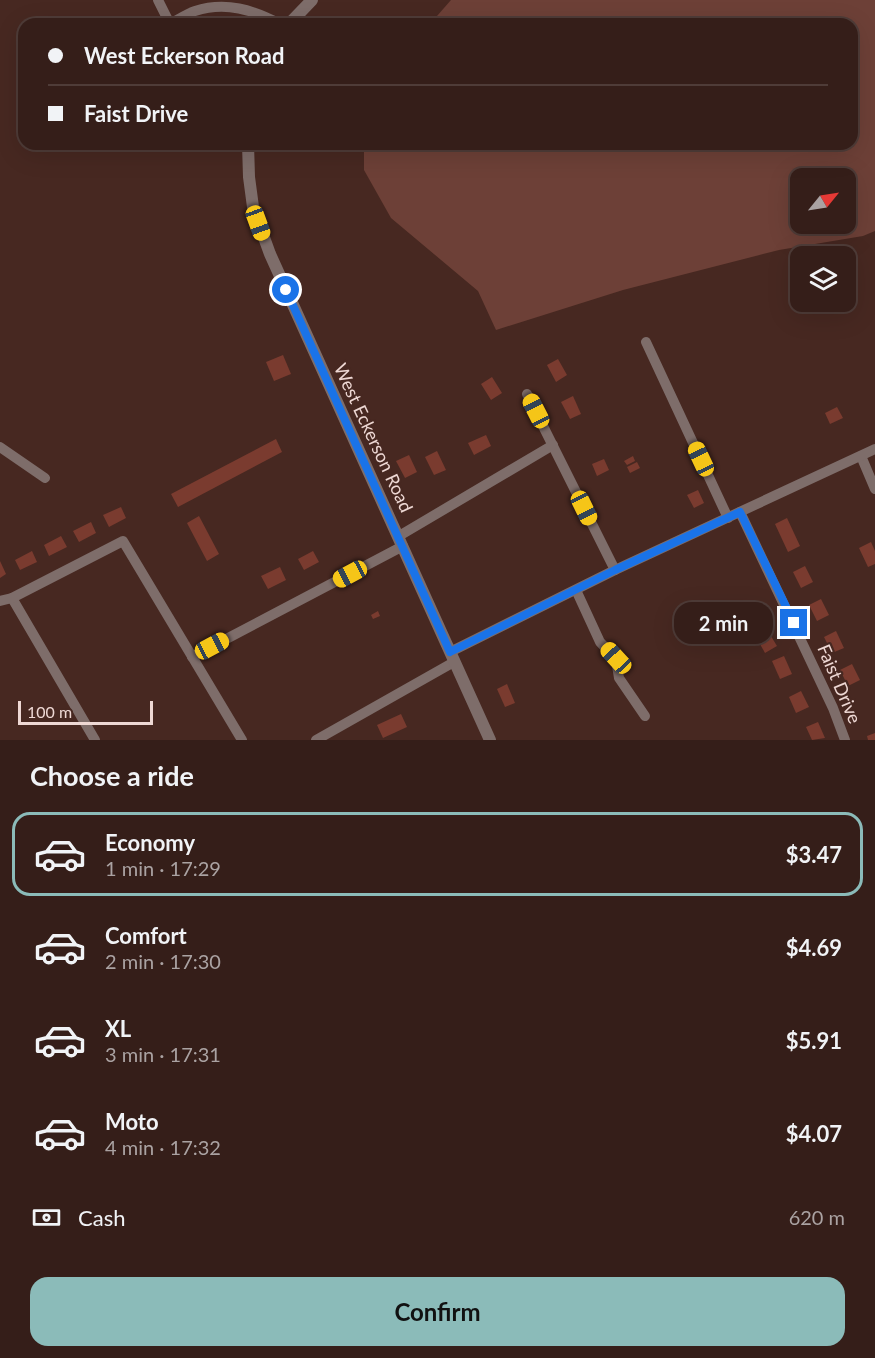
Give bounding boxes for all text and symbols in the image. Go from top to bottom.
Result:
text: West Eckerson Road [84,42,284,69]
text: Faist Drive [84,100,188,127]
north arrow [790,168,856,234]
map controls [790,168,856,312]
car [243,203,273,243]
button: layers [790,246,856,312]
route start [272,276,299,303]
street label: West Eckerson Road [330,360,418,516]
car [520,391,552,431]
car [685,439,717,479]
car [568,488,600,528]
car [330,558,370,590]
callout: 2 min [674,602,773,644]
route end [780,609,807,636]
text: 2 min [699,611,748,635]
car [192,630,232,662]
car [597,639,635,677]
street label: Faist Drive [813,641,866,727]
scale bar [18,698,153,726]
text: 100 m [27,702,72,721]
text: Choose a ride [30,759,194,792]
icon: car [33,827,87,881]
text: Economy [105,829,195,856]
text: $3.47 [786,841,842,868]
text: 1 min · 17:29 [105,856,221,880]
icon: car [33,920,87,974]
text: Comfort [105,922,187,949]
text: $4.69 [786,934,842,961]
text: 2 min · 17:30 [105,949,221,973]
icon: car [33,1013,87,1067]
text: XL [105,1015,131,1042]
text: $5.91 [786,1027,842,1054]
text: 3 min · 17:31 [105,1042,221,1066]
icon: car [33,1106,87,1160]
text: Moto [105,1108,159,1135]
text: $4.07 [786,1120,842,1147]
text: 4 min · 17:32 [105,1135,221,1159]
icon: cash [30,1201,63,1234]
text: Cash [78,1204,125,1231]
text: 620 m [789,1205,845,1229]
button: Confirm [30,1277,845,1346]

